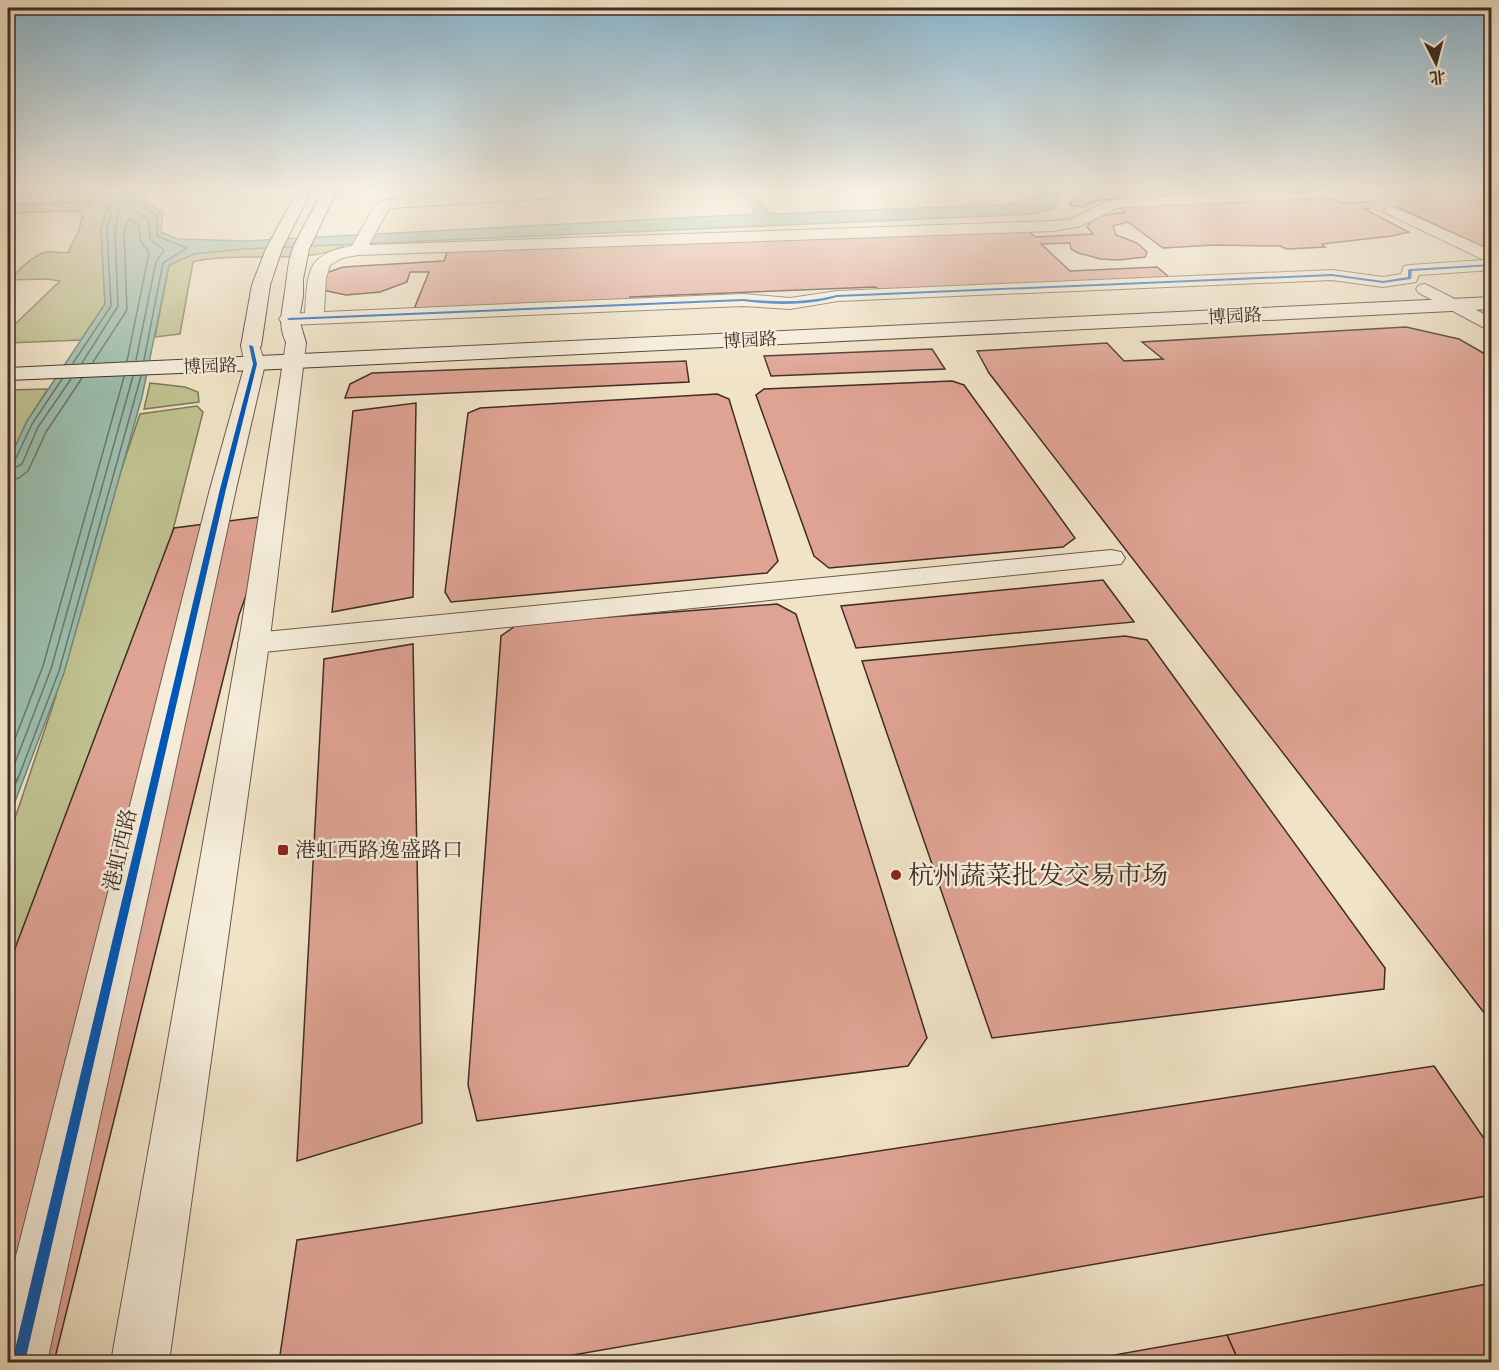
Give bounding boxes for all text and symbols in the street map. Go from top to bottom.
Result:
north arrow [1406,33,1466,93]
text: 北 [1428,65,1447,89]
street label: 博园路 [1207,303,1263,330]
street label: 博园路 [722,327,778,354]
street label: 博园路 [183,353,237,380]
street label: 港虹西路 [97,806,144,894]
place label: 港虹西路逸盛路口 [295,836,463,865]
marker: 港虹西路逸盛路口 [276,843,290,857]
place label: 杭州蔬菜批发交易市场 [908,858,1168,893]
marker: 杭州蔬菜批发交易市场 [889,868,903,882]

